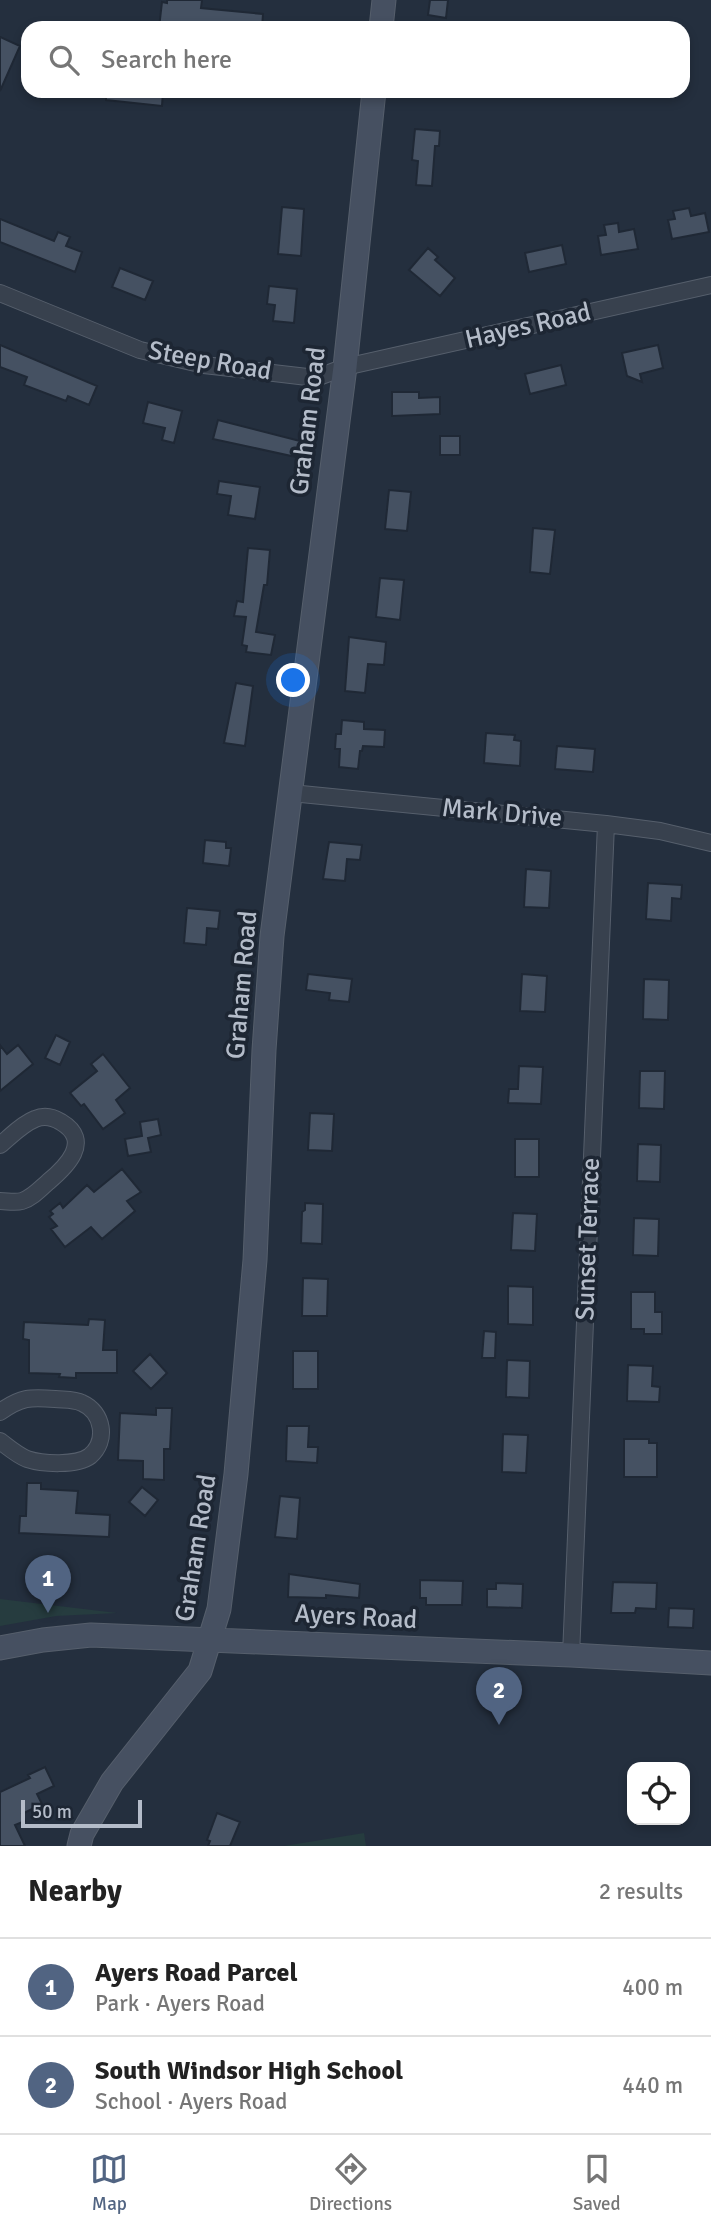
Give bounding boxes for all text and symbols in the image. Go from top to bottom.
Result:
search box [21,21,690,98]
icon: search [45,41,83,79]
text: Search here [101,44,232,76]
street label: Hayes Road [462,296,594,356]
street label: Steep Road [146,334,274,388]
street label: Graham Road [283,345,333,497]
your location [276,663,310,697]
street label: Mark Drive [440,792,564,834]
street label: Graham Road [220,910,264,1060]
street label: Sunset Terrace [569,1157,607,1321]
street label: Graham Road [169,1472,223,1624]
pin: 1 [25,1555,71,1613]
street label: Ayers Road [294,1598,418,1636]
pin: 2 [476,1667,522,1725]
map controls [627,1762,690,1825]
button: locate [627,1762,690,1825]
scale bar [21,1797,142,1829]
text: 50 m [32,1800,72,1824]
text: Nearby [28,1873,122,1910]
text: 2 results [599,1877,683,1906]
text: Ayers Road Parcel [95,1957,298,1989]
text: 1 [45,1973,57,2002]
text: 400 m [622,1973,683,2002]
text: Park · Ayers Road [95,1989,265,2018]
text: South Windsor High School [95,2055,403,2087]
text: 2 [45,2071,57,2100]
text: 440 m [622,2071,683,2100]
text: School · Ayers Road [95,2087,287,2116]
tab: Map [90,2150,128,2216]
tab: Directions [309,2150,392,2216]
tab: Saved [573,2150,621,2216]

